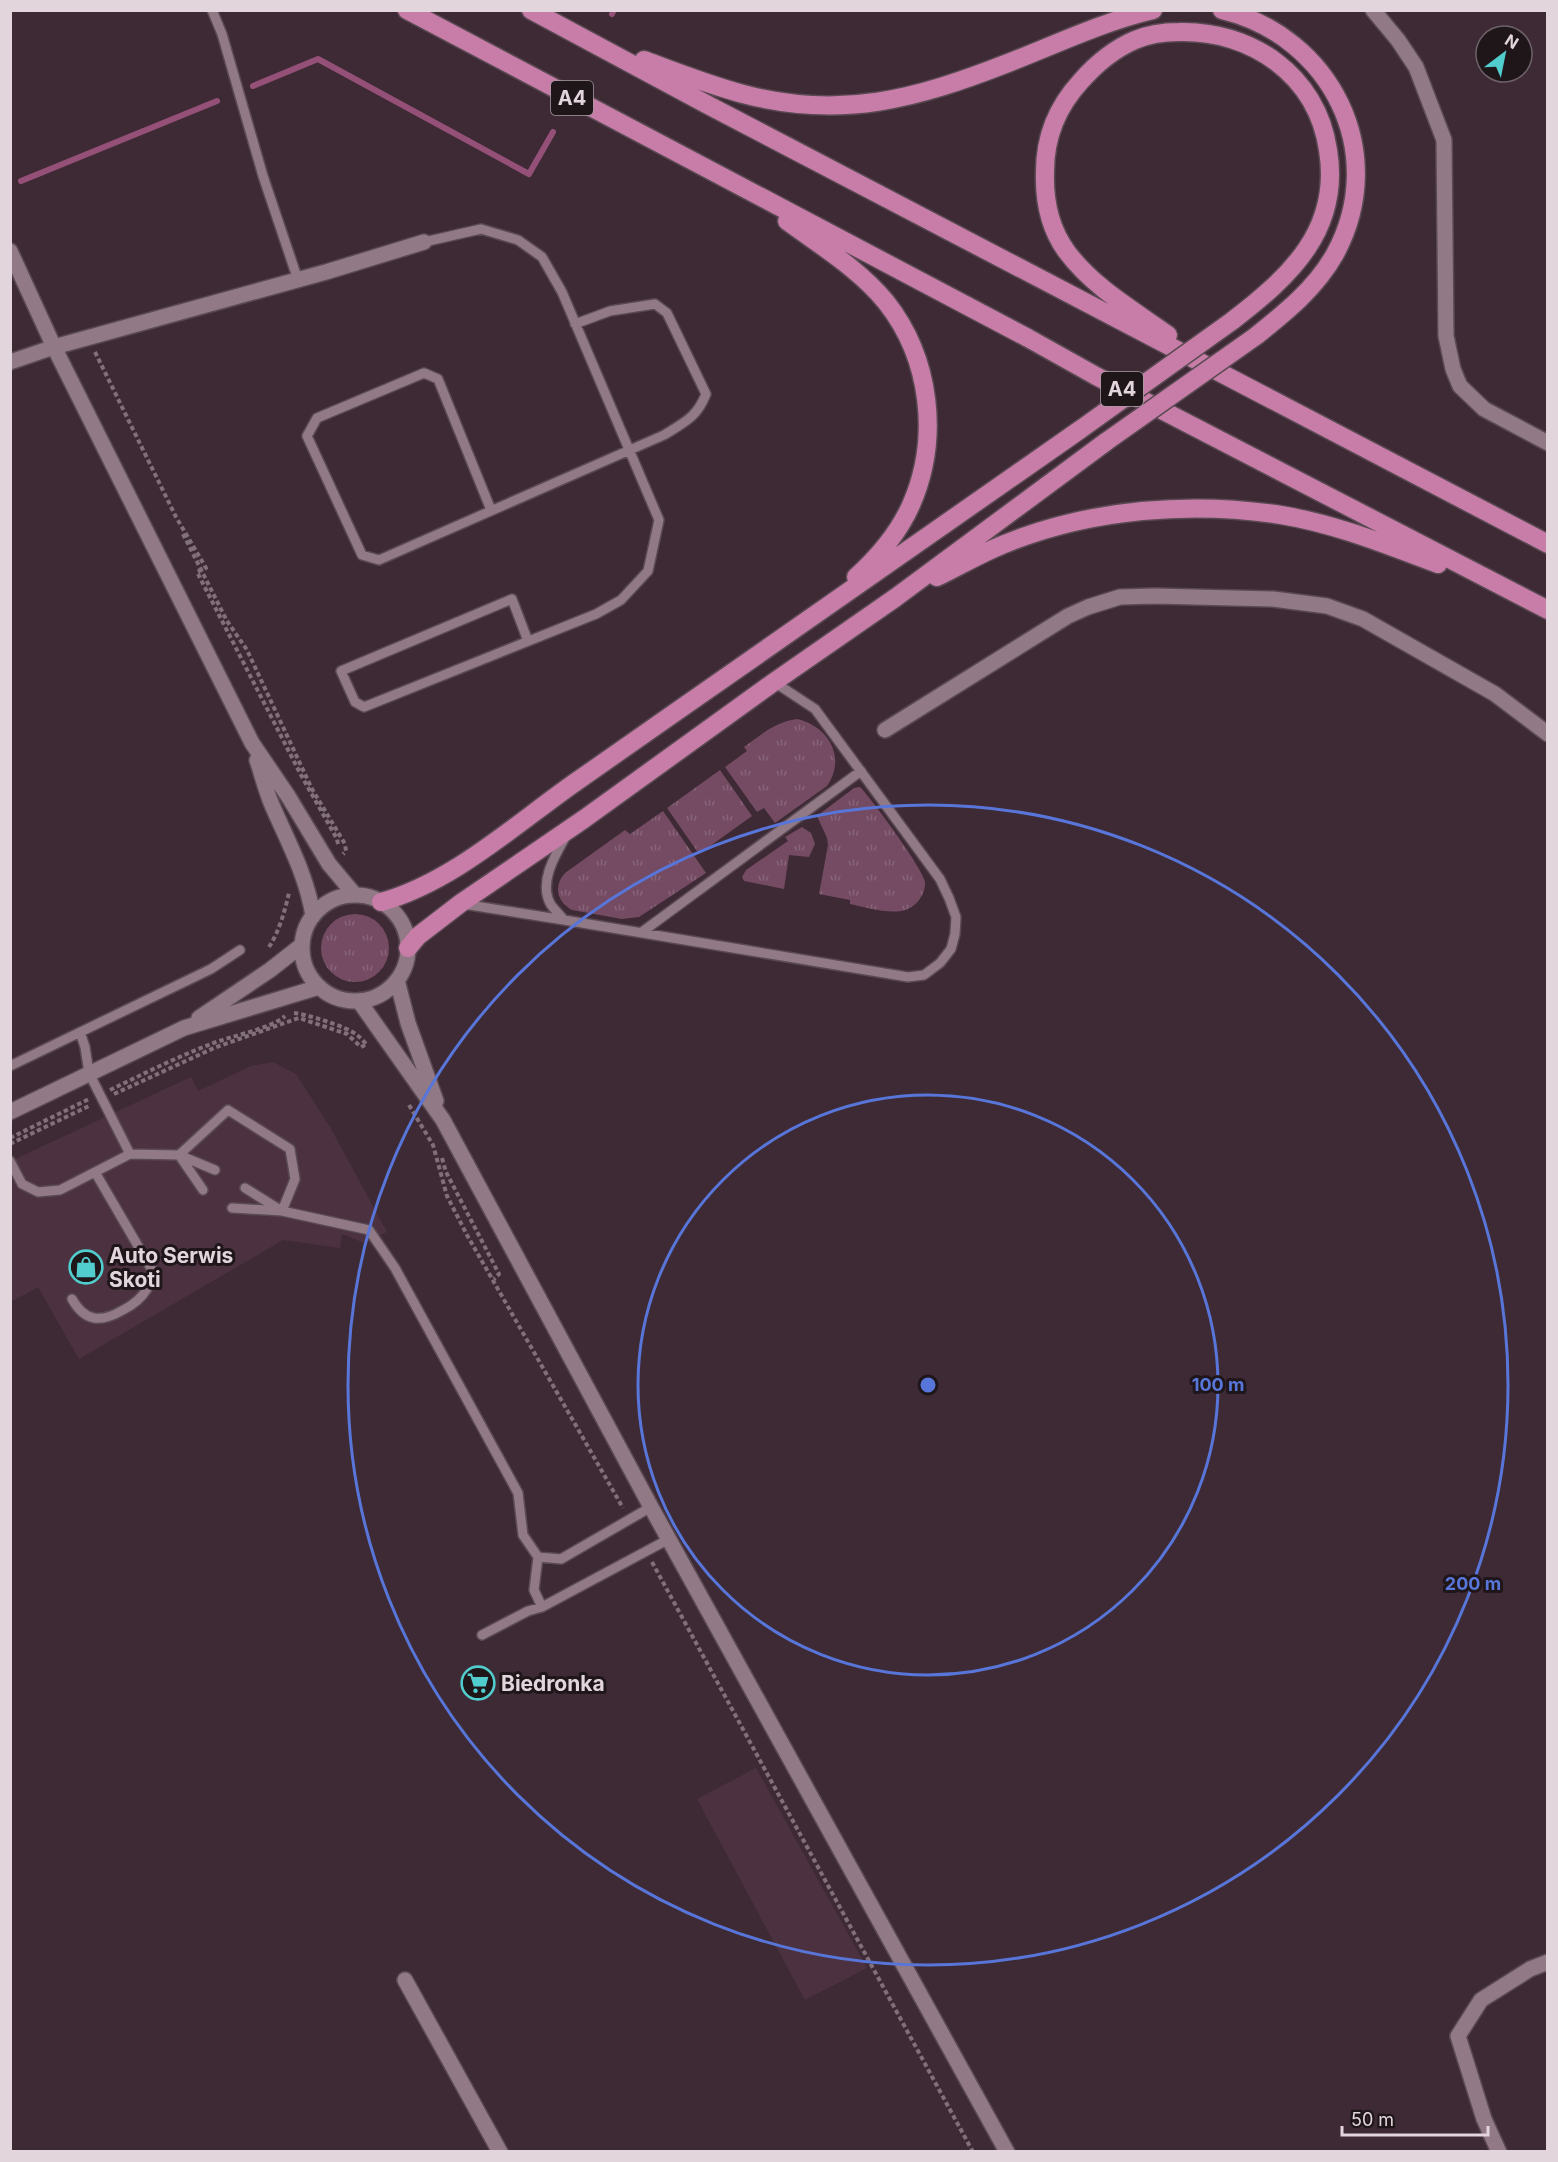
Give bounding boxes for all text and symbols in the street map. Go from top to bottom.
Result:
north arrow [1474,24,1534,84]
text: N [1501,30,1522,53]
road number: A4 [551,81,593,115]
road number: A4 [1101,372,1143,406]
place label: Auto Serwis Skoti [109,1243,233,1292]
shop icon: Auto Serwis Skoti [68,1249,104,1285]
text: 100 m [1192,1374,1244,1395]
centre of rings [918,1375,938,1395]
text: 200 m [1445,1573,1501,1594]
supermarket icon: Biedronka [460,1665,496,1701]
place label: Biedronka [501,1671,605,1696]
scale bar [1342,2099,1488,2137]
text: 50 m [1351,2109,1394,2130]

